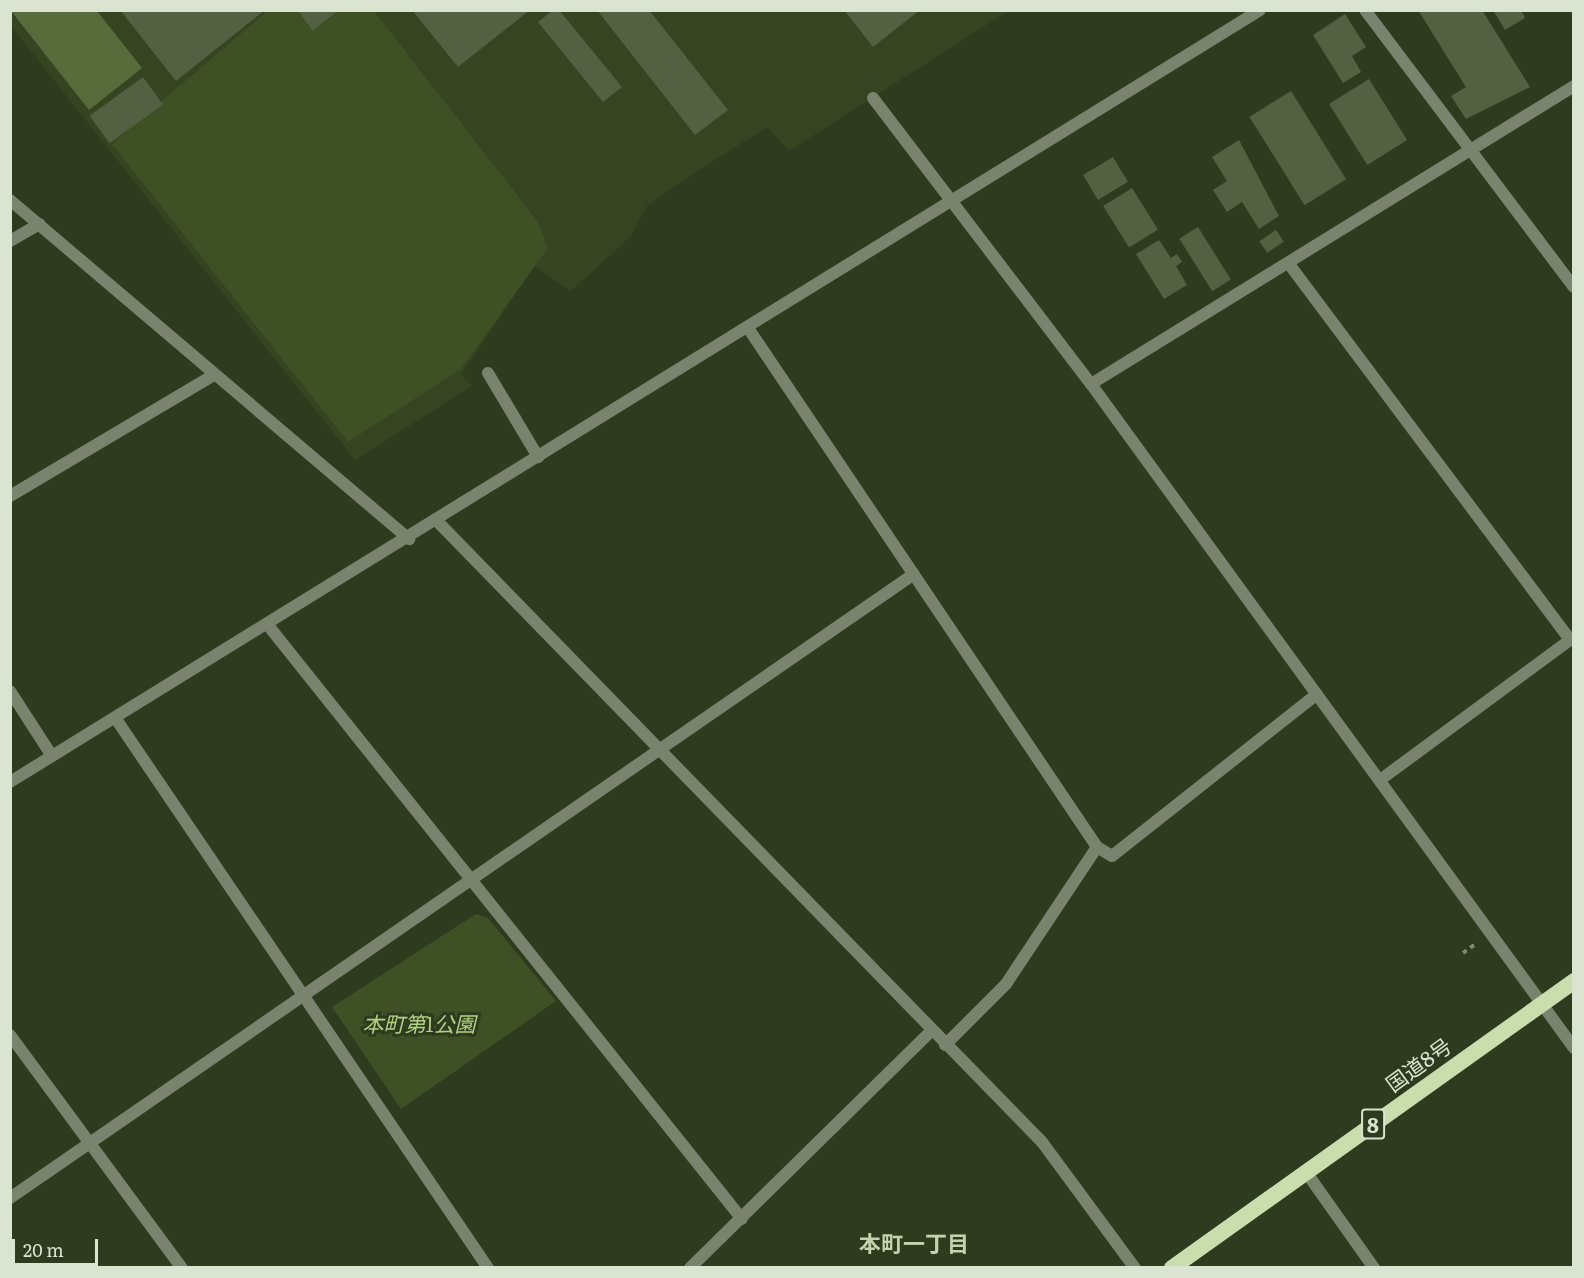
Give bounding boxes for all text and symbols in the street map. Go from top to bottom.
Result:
park label: 本町第1公園 [362,1010,476,1036]
street label: 国道8号 [1380,1032,1456,1096]
road number: 8 [1361,1107,1385,1141]
scale bar [15,1227,100,1265]
district label: 本町一丁目 [859,1230,969,1256]
text: 20 m [23,1236,64,1263]

